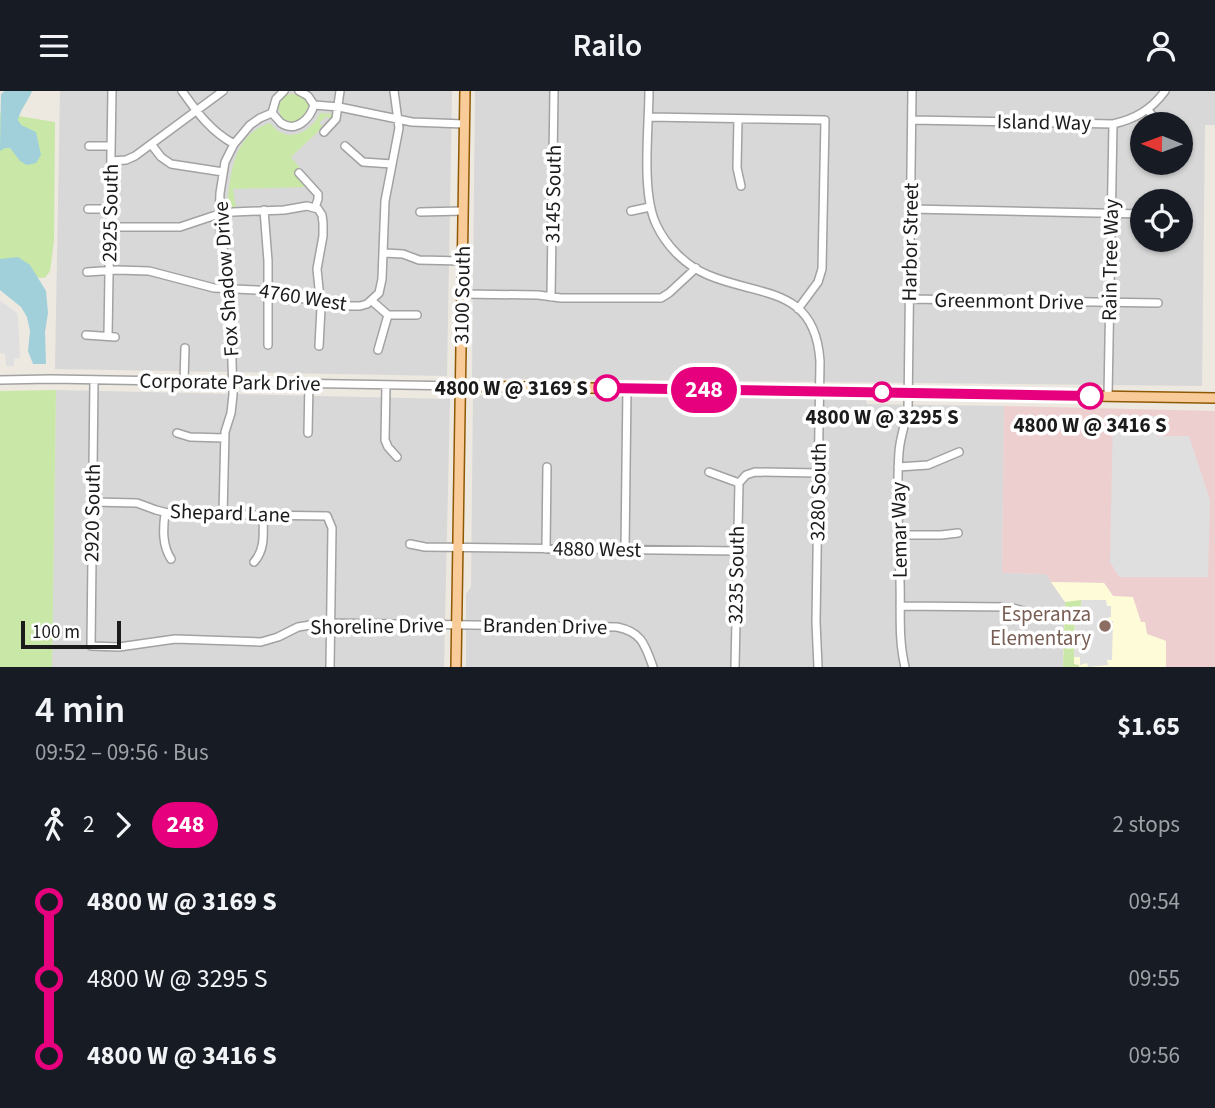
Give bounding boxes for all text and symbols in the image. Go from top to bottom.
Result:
text: Railo [573,23,642,69]
icon: menu [35,27,73,65]
icon: person [1142,27,1180,65]
street label: Island Way [997,106,1092,138]
north arrow [1130,112,1194,175]
map controls [1130,112,1193,252]
street label: 3145 South [537,144,569,244]
street label: 2925 South [94,163,126,263]
street label: Harbor Street [894,182,926,302]
button: locate [1130,189,1193,252]
street label: Rain Tree Way [1094,198,1126,321]
street label: Fox Shadow Drive [206,200,246,358]
street label: 3100 South [446,245,478,345]
street label: 4760 West [257,275,349,319]
street label: Greenmont Drive [934,285,1084,317]
street label: Corporate Park Drive [139,365,321,399]
line badge: 248 [664,367,744,413]
text: 248 [685,372,723,407]
place label: 4800 W @ 3169 S [435,373,588,403]
marker: 4800 W @ 3169 S [594,375,620,401]
marker: 4800 W @ 3295 S [872,382,892,402]
marker: 4800 W @ 3416 S [1077,383,1103,409]
place label: 4800 W @ 3295 S [805,402,959,432]
place label: 4800 W @ 3416 S [1013,410,1167,440]
street label: 3280 South [802,442,834,542]
street label: 2920 South [76,463,108,563]
street label: Lemar Way [883,481,915,578]
street label: Shepard Lane [169,496,291,530]
street label: 3235 South [720,525,752,625]
street label: 4880 West [553,533,641,565]
place label: Esperanza Elementary [990,599,1091,653]
street label: Shoreline Drive [310,610,444,642]
street label: Branden Drive [483,610,607,642]
scale bar [21,618,121,650]
marker: Esperanza Elementary [1097,618,1113,634]
text: 100 m [32,619,80,646]
text: 4 min [35,683,125,737]
text: $1.65 [1117,708,1180,745]
text: 09:52 – 09:56 · Bus [35,736,209,769]
icon: walk [35,806,73,844]
icon: forward [104,806,142,844]
text: 248 [166,807,204,842]
text: 2 [83,808,94,841]
text: 2 stops [1113,808,1180,841]
text: 4800 W @ 3169 S [87,883,277,920]
text: 09:54 [1129,885,1180,918]
text: 4800 W @ 3295 S [87,960,268,997]
text: 09:55 [1129,962,1180,995]
text: 4800 W @ 3416 S [87,1037,277,1074]
text: 09:56 [1129,1039,1180,1072]

